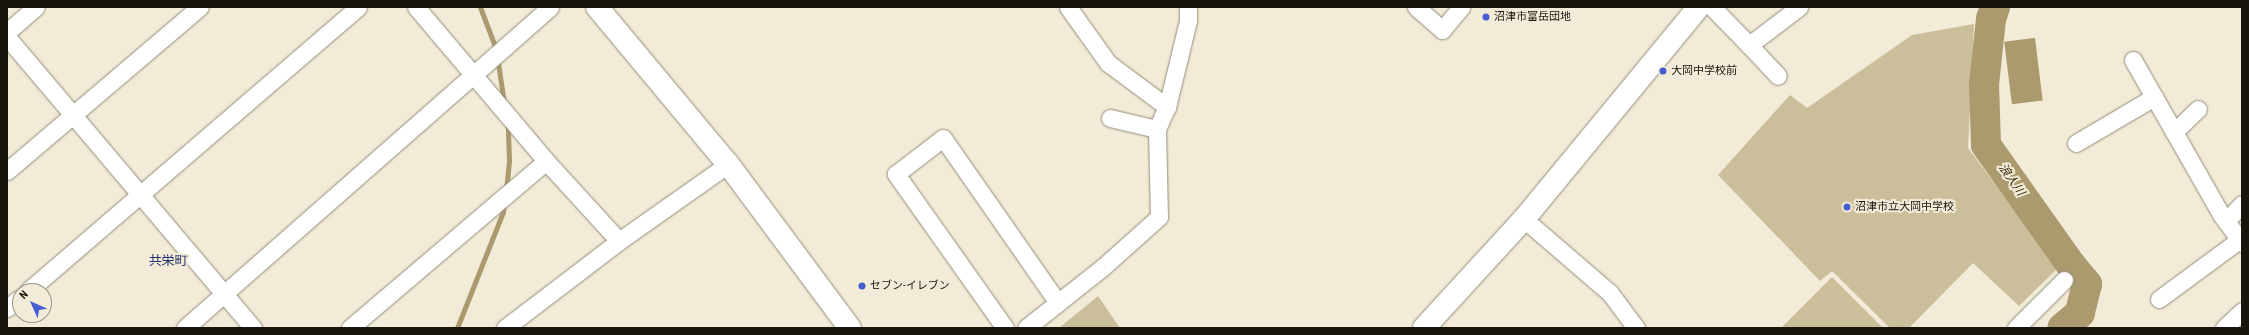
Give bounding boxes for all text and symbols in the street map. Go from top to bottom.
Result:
place label: 沼津市富岳団地 [1494,10,1571,24]
marker: 沼津市富岳団地 [1481,12,1491,22]
place label: 大岡中学校前 [1671,64,1737,78]
marker: 大岡中学校前 [1658,66,1668,76]
water label: 浪人川 [1995,161,2027,199]
place label: 沼津市立大岡中学校 [1855,200,1954,214]
marker: 沼津市立大岡中学校 [1842,202,1852,212]
district label: 共栄町 [149,253,187,269]
place label: セブン-イレブン [870,279,950,293]
marker: セブン-イレブン [857,281,867,291]
north arrow [12,283,52,323]
text: N [17,288,31,302]

